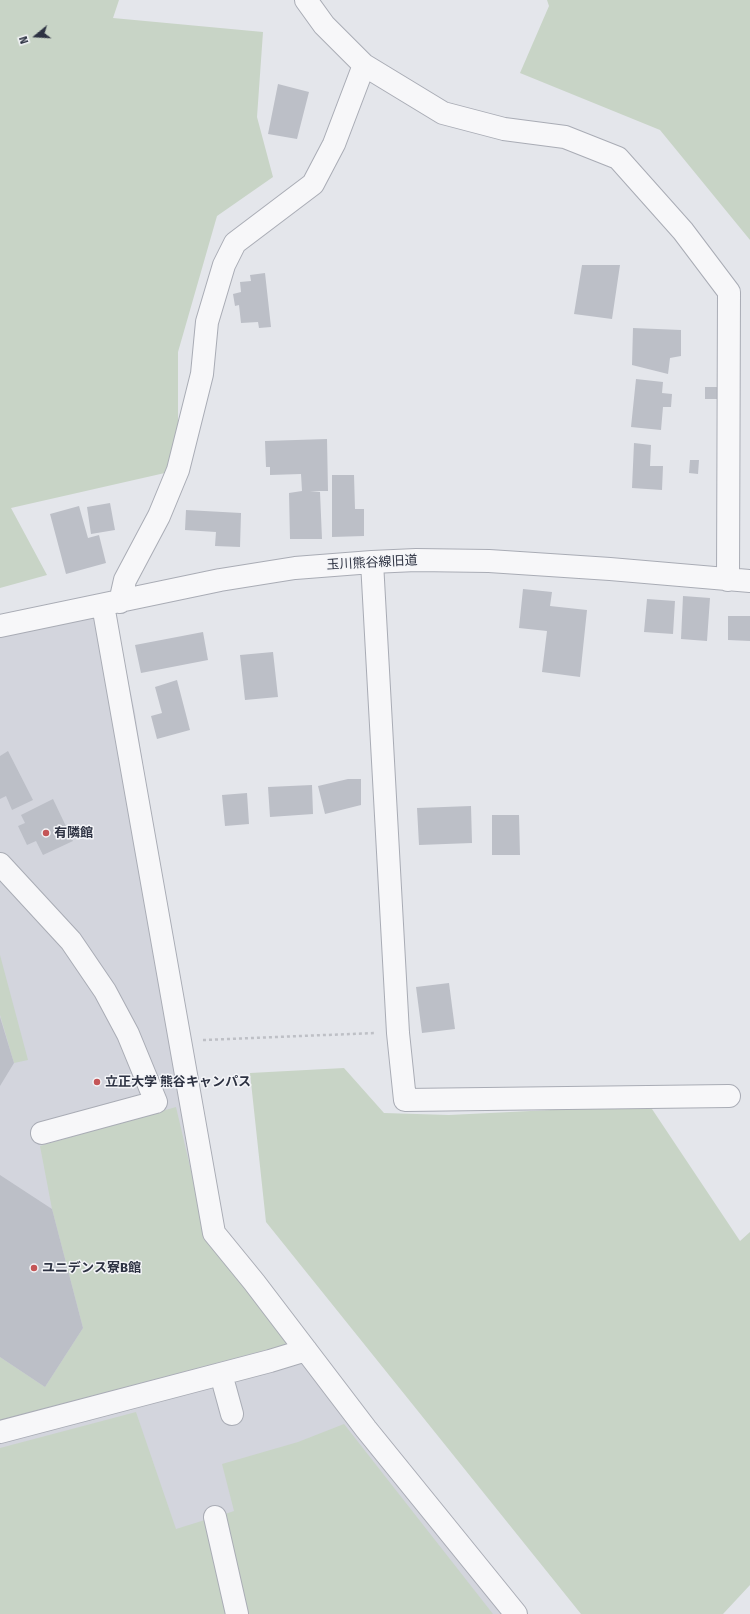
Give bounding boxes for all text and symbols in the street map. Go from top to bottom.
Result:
north arrow [16,16,56,56]
text: N [17,34,31,45]
street label: 玉川熊谷線旧道 [326,553,418,573]
place label: 有隣館 [54,825,93,841]
marker: 有隣館 [41,828,51,838]
place label: 立正大学 熊谷キャンパス [105,1074,251,1090]
marker: 立正大学 熊谷キャンパス [92,1077,102,1087]
place label: ユニデンス寮B館 [42,1260,141,1276]
marker: ユニデンス寮B館 [29,1263,39,1273]

